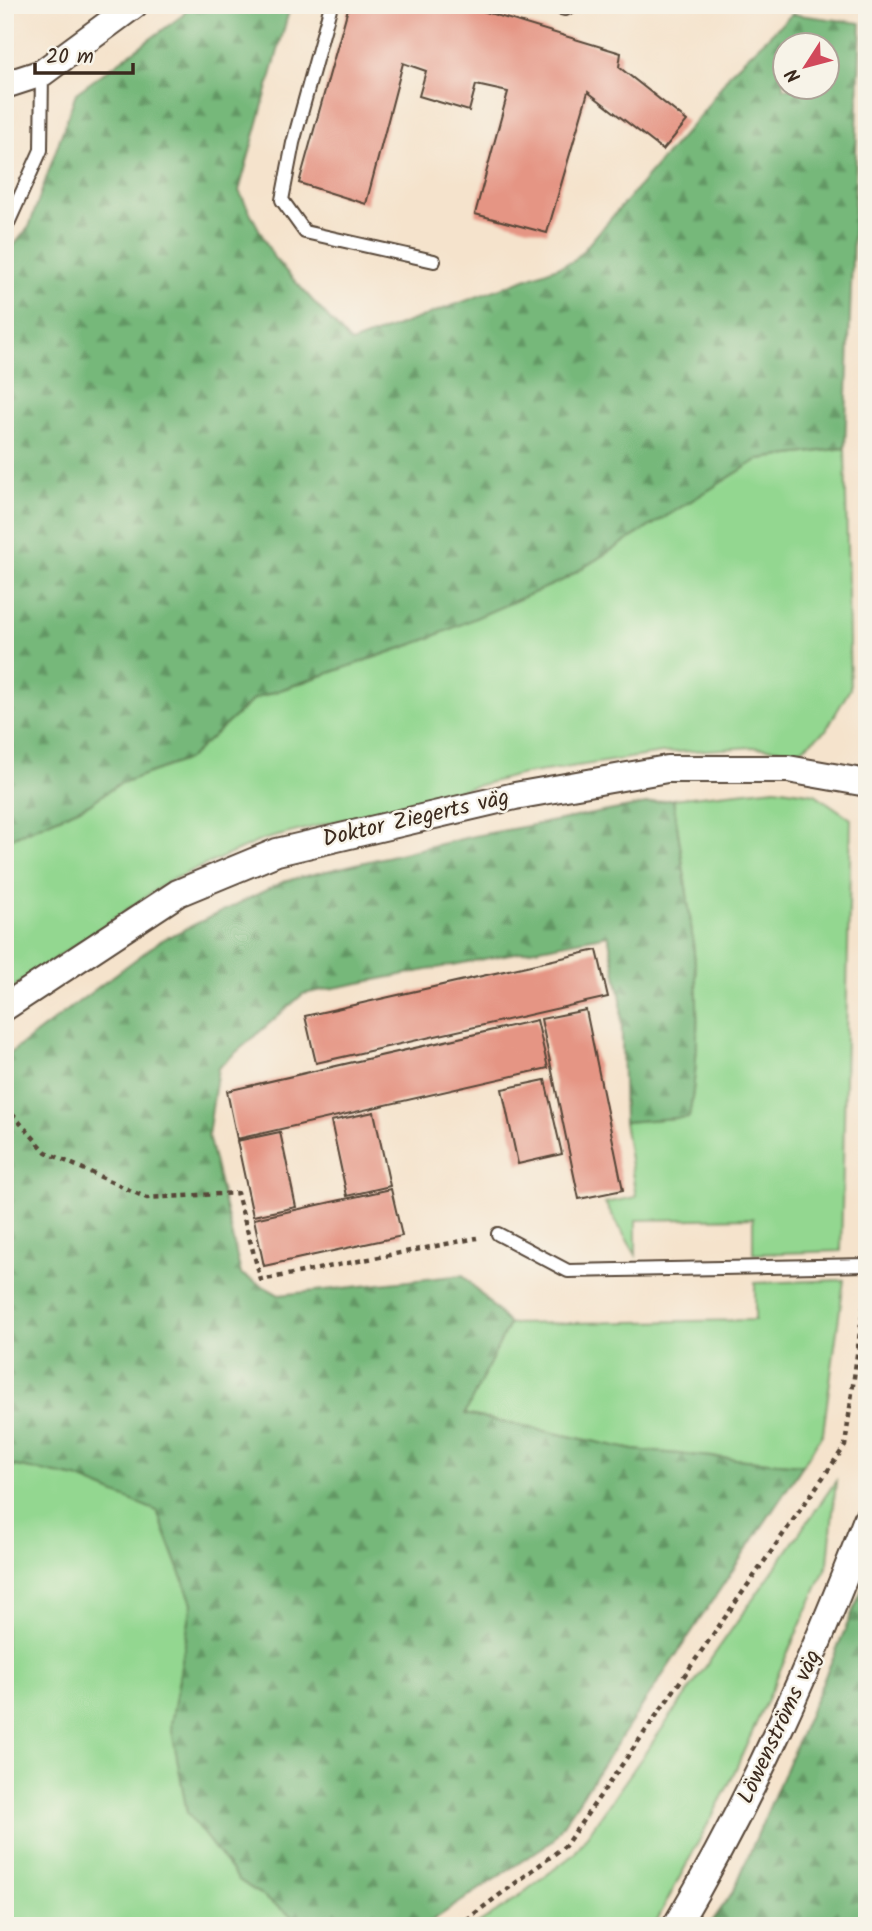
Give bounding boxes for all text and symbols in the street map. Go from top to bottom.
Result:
scale bar [35,32,133,76]
north arrow [770,32,840,102]
text: 20 m [46,41,94,74]
text: N [778,61,810,88]
street label: Doktor Ziegerts väg [319,780,513,858]
street label: Löwenströms väg [728,1644,832,1810]

